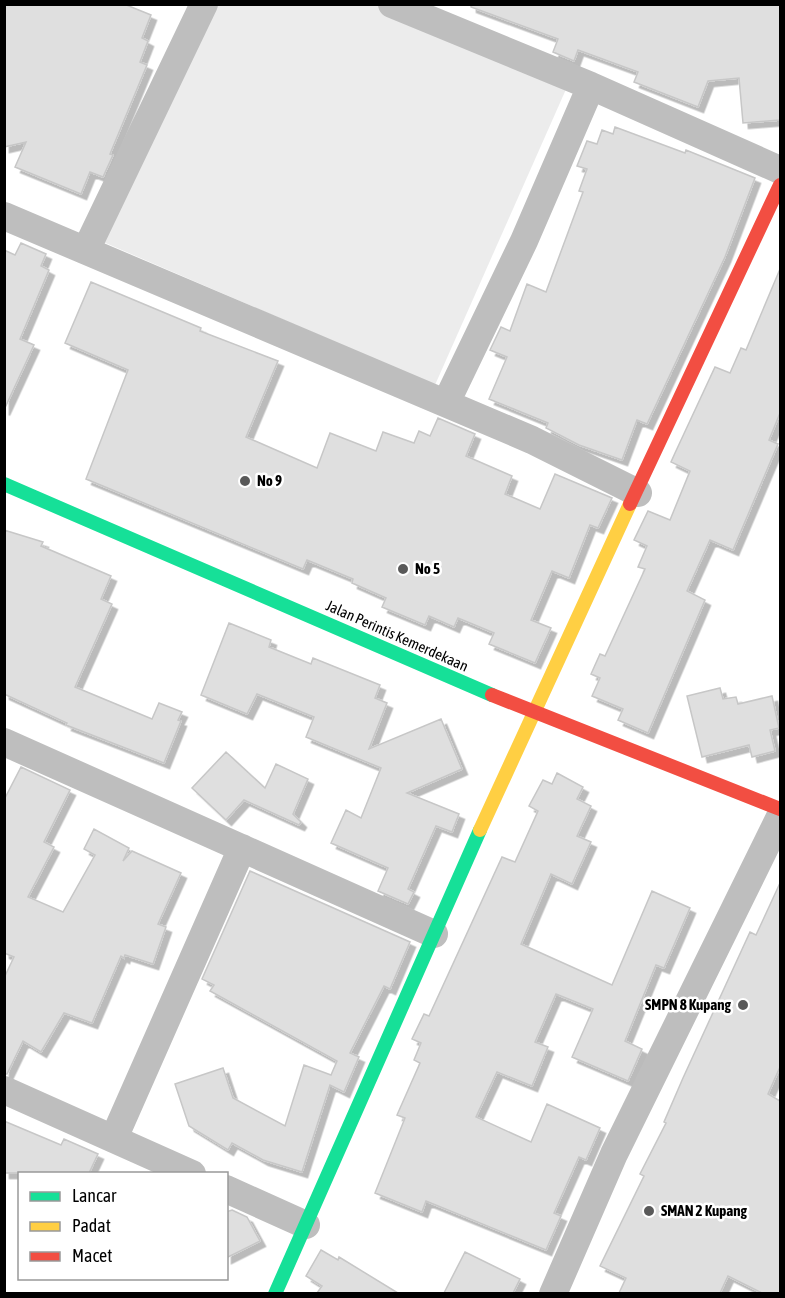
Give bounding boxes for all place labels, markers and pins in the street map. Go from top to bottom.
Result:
place label: No 9 [257,472,282,489]
marker: No 9 [238,474,252,488]
place label: No 5 [415,560,440,577]
marker: No 5 [396,562,410,576]
place label: SMPN 8 Kupang [645,996,732,1013]
marker: SMPN 8 Kupang [736,998,750,1012]
place label: SMAN 2 Kupang [661,1202,748,1219]
marker: SMAN 2 Kupang [642,1204,656,1218]

